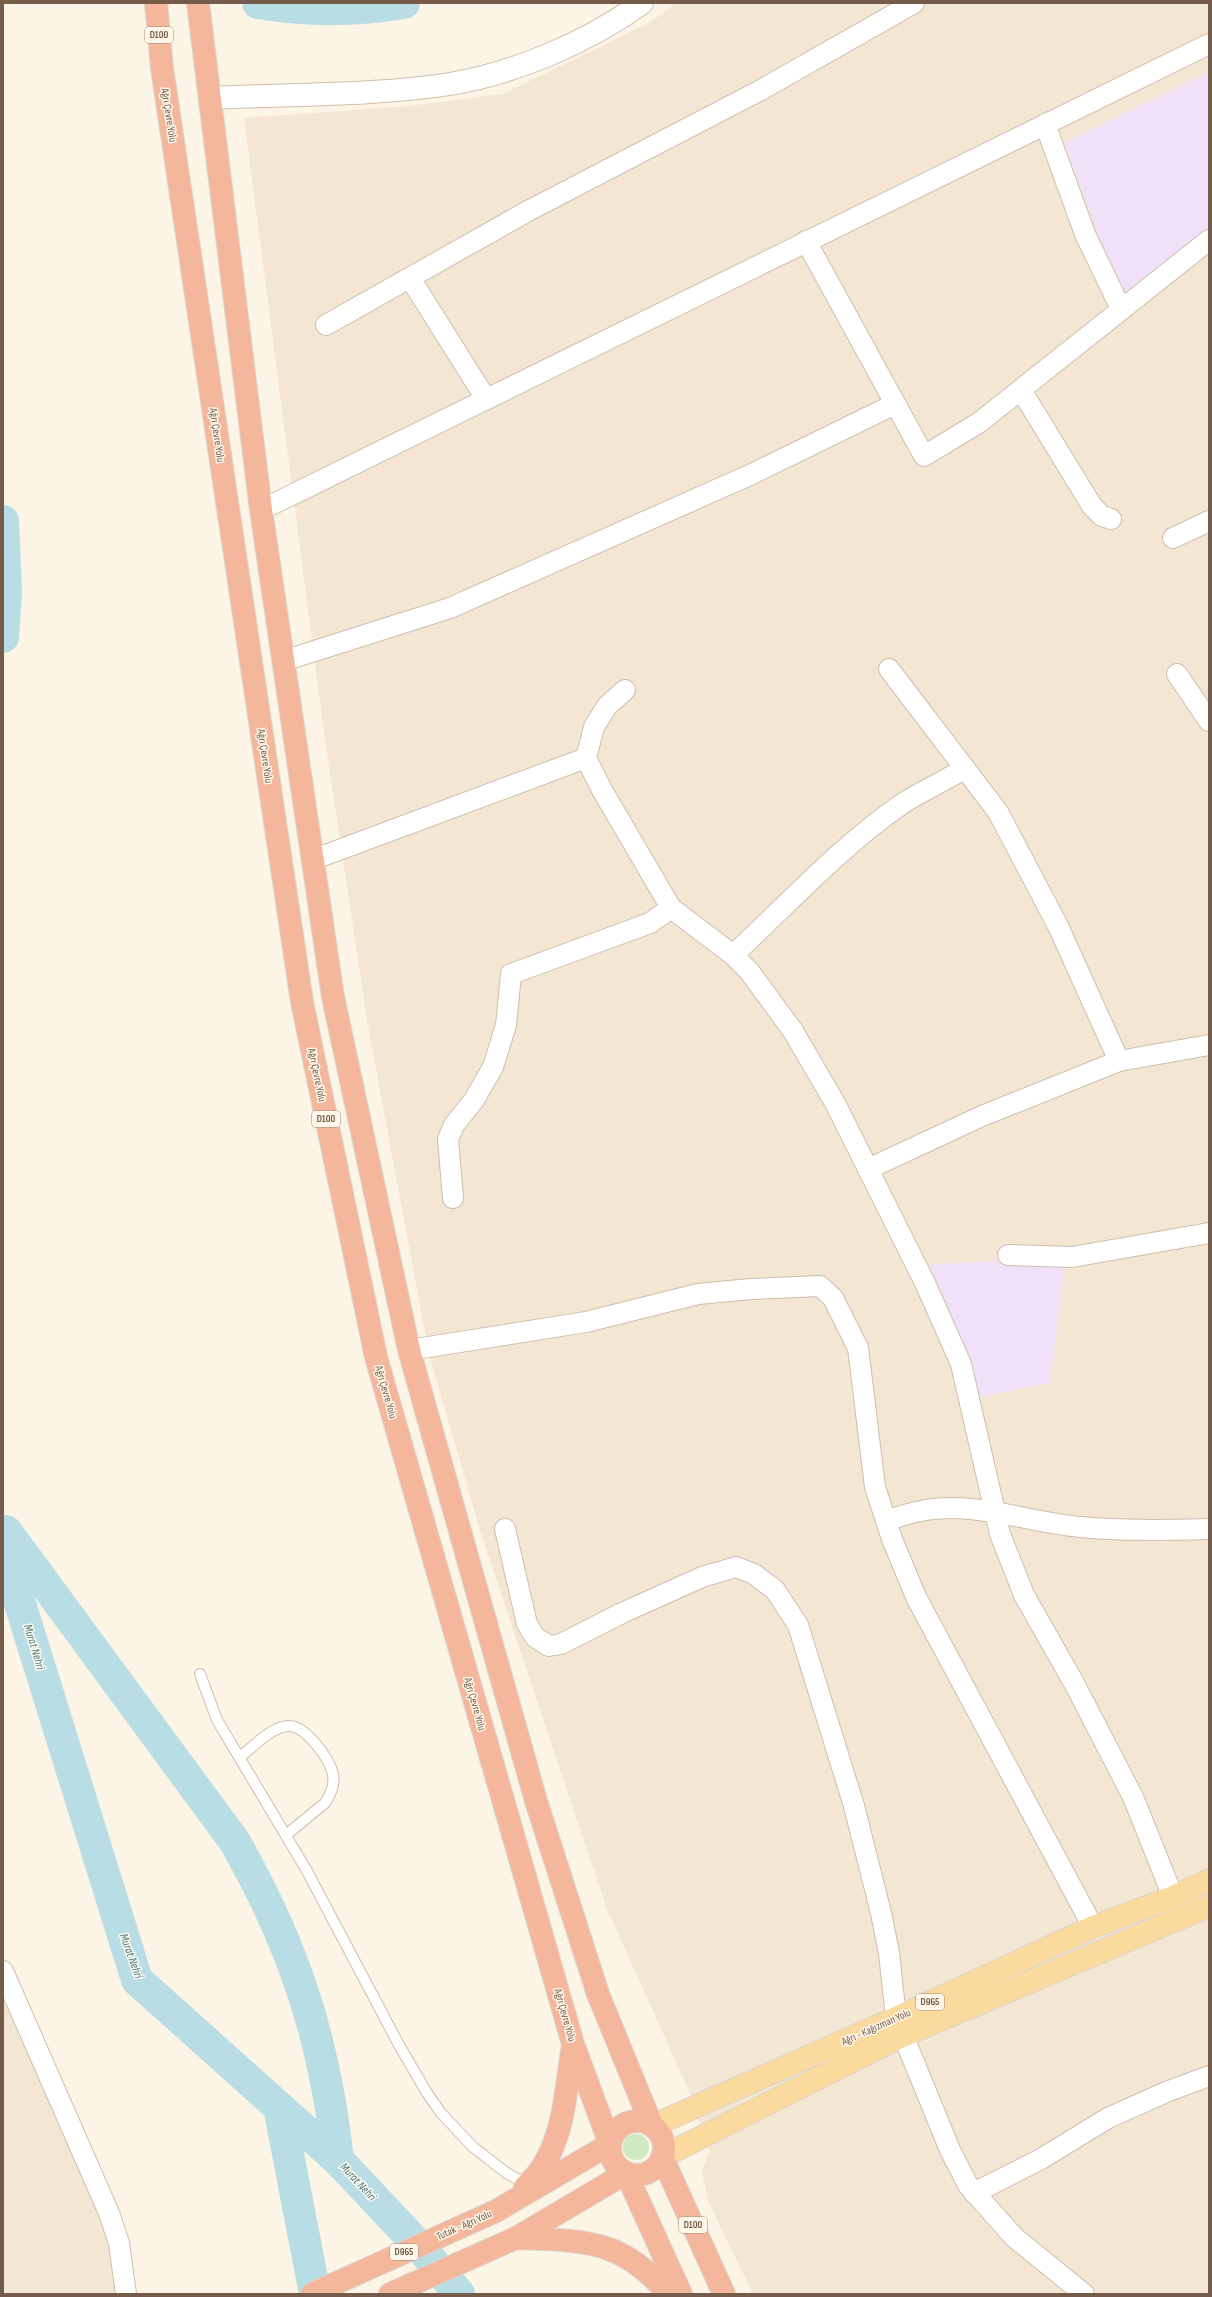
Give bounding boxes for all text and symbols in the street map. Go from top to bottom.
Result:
road number: D100 [145,27,173,43]
street label: Ağrı Çevre Yolu [158,86,180,143]
street label: Ağrı Çevre Yolu [207,406,227,463]
street label: Ağrı Çevre Yolu [255,727,275,784]
street label: Ağrı Çevre Yolu [305,1046,329,1103]
road number: D100 [312,1111,340,1127]
street label: Ağrı Çevre Yolu [372,1363,400,1420]
water label: Murat Nehri [20,1622,48,1672]
street label: Ağrı Çevre Yolu [461,1675,489,1732]
water label: Murat Nehri [116,1931,146,1981]
street label: Ağrı Çevre Yolu [551,1986,579,2043]
road number: D965 [916,1994,944,2010]
street label: Ağrı - Kağızman Yolu [838,2006,913,2049]
water label: Murat Nehri [337,2160,380,2205]
street label: Tutak - Ağrı Yolu [434,2207,494,2243]
road number: D100 [679,2217,707,2233]
road number: D965 [390,2244,418,2260]

